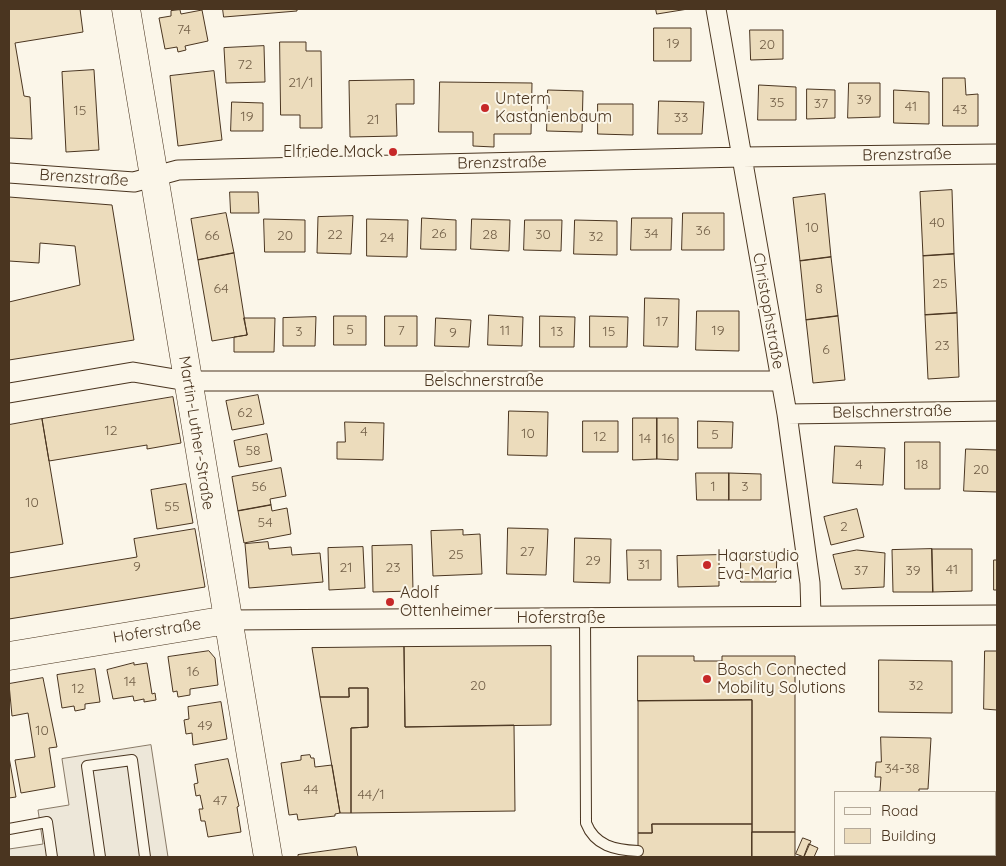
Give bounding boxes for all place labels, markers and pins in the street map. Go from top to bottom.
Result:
place label: Unterm Kastanienbaum [495,89,612,127]
marker: Unterm Kastanienbaum [479,102,491,114]
place label: Elfriede Mack [283,142,383,162]
marker: Elfriede Mack [387,146,399,158]
place label: Haarstudio Eva-Maria [717,546,799,584]
marker: Haarstudio Eva-Maria [701,559,713,571]
place label: Adolf Ottenheimer [400,583,493,621]
marker: Adolf Ottenheimer [384,596,396,608]
place label: Bosch Connected Mobility Solutions [717,660,846,698]
marker: Bosch Connected Mobility Solutions [701,673,713,685]

